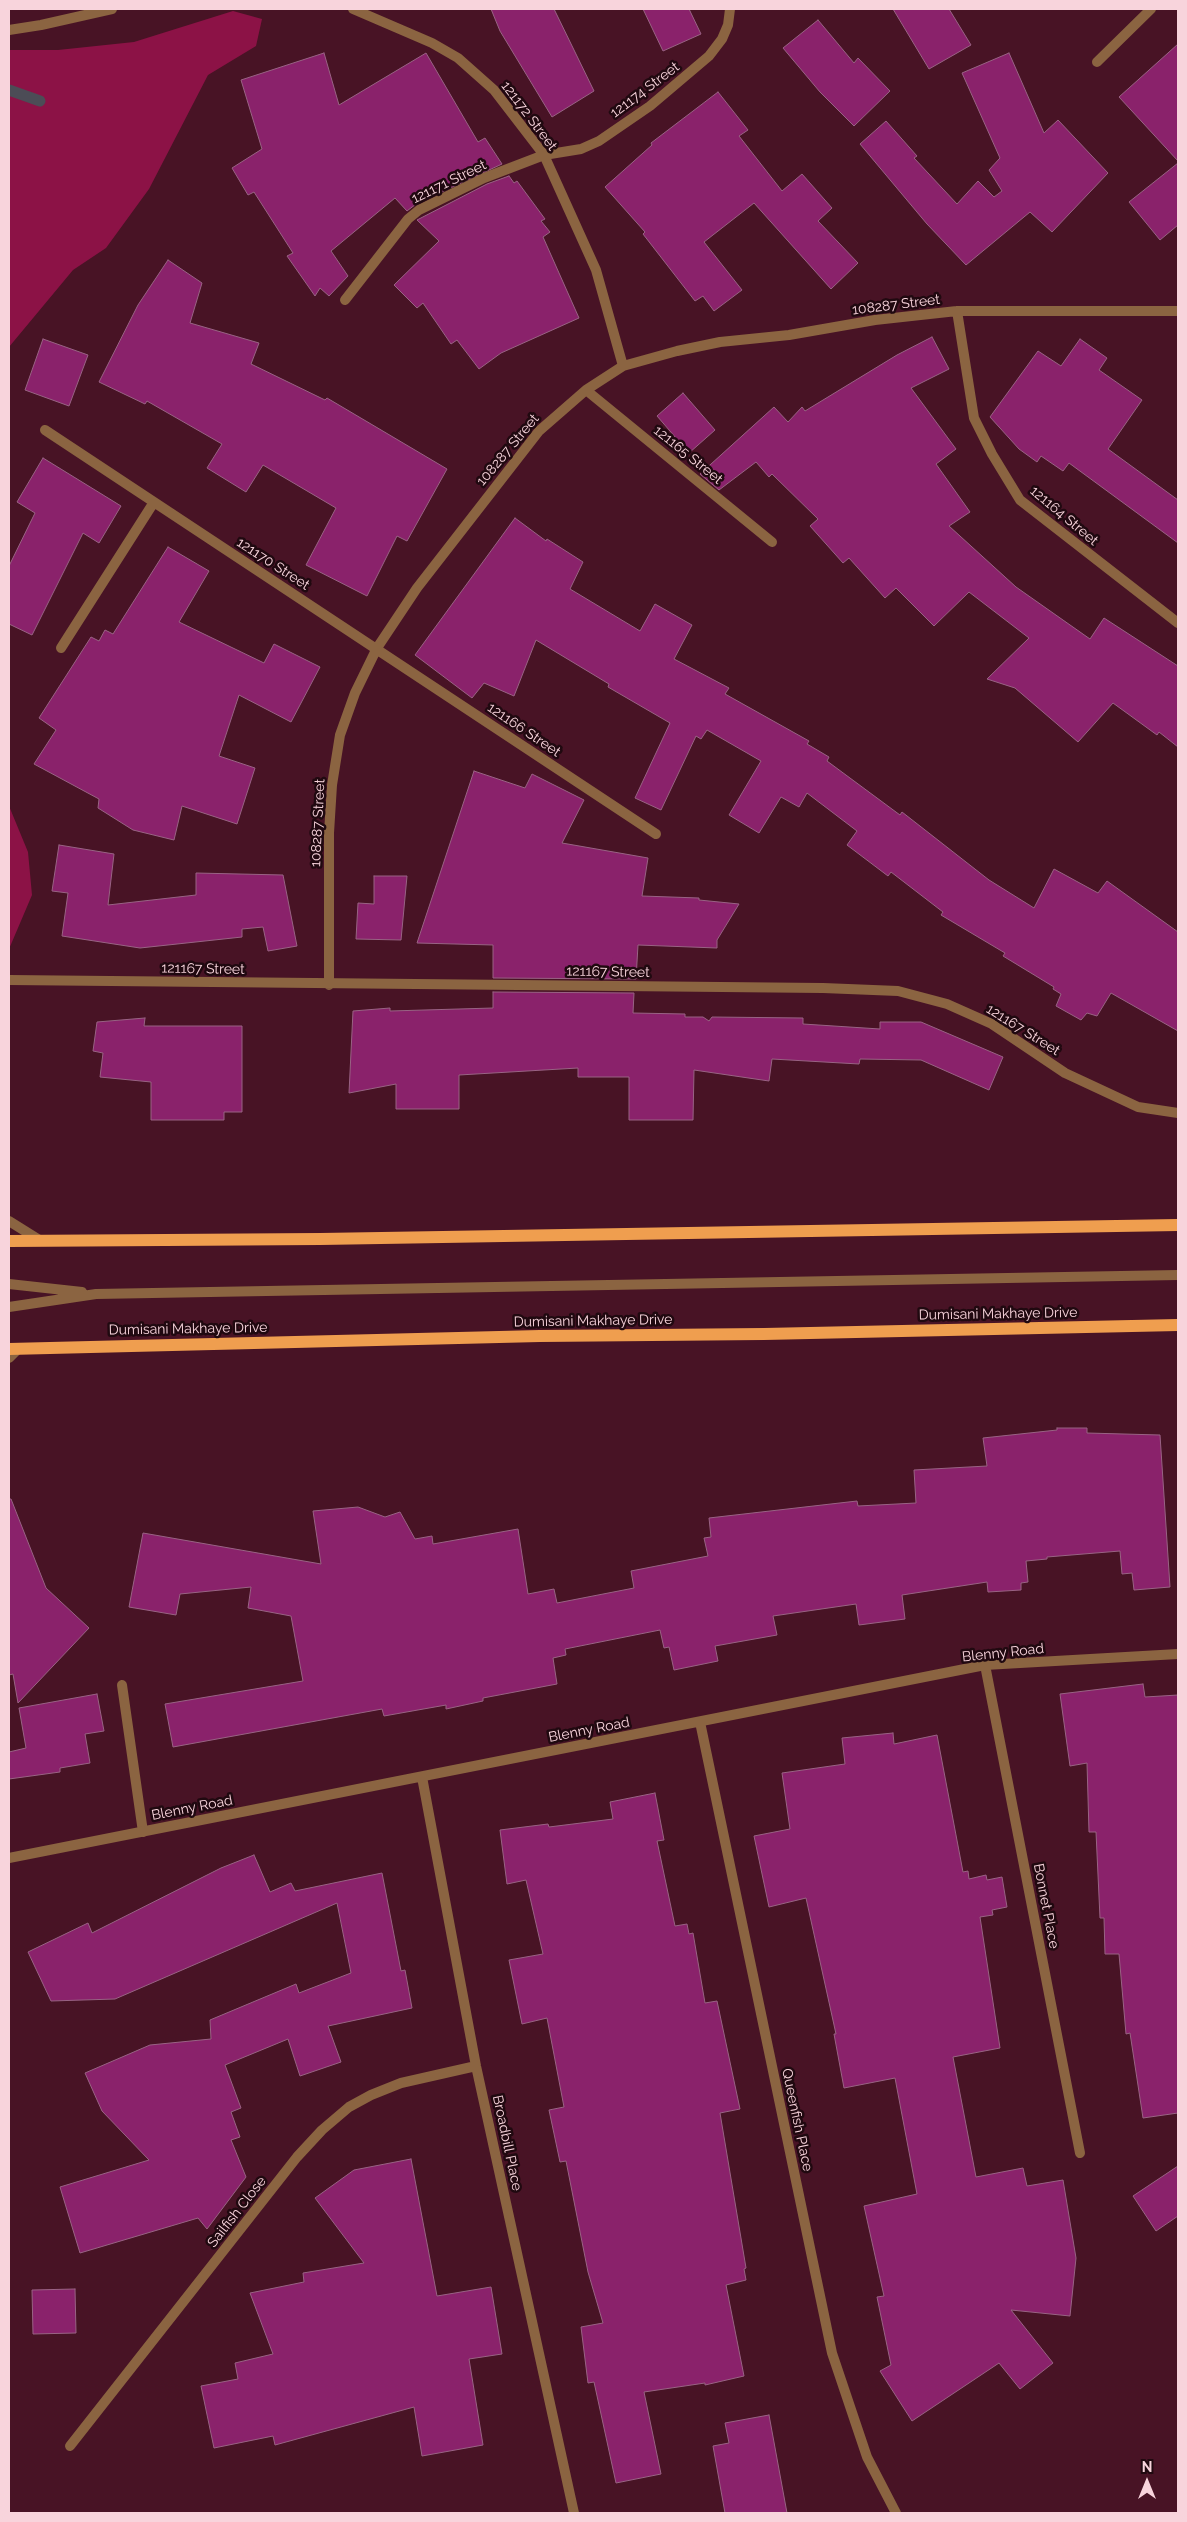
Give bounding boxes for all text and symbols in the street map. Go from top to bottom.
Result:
street label: 121174 Street [607,59,683,121]
street label: 121172 Street [498,78,560,154]
street label: 121171 Street [409,157,489,207]
street label: 108287 Street [851,291,941,319]
street label: 108287 Street [473,411,543,489]
street label: 121165 Street [650,422,726,488]
street label: 121164 Street [1027,483,1101,549]
street label: 121170 Street [233,534,313,594]
street label: 121166 Street [484,699,564,761]
street label: 108287 Street [307,778,329,868]
street label: 121167 Street [161,960,245,978]
street label: 121167 Street [566,963,650,981]
street label: 121167 Street [983,1001,1063,1059]
street label: Dumisani Makhaye Drive [918,1304,1078,1324]
street label: Dumisani Makhaye Drive [513,1311,673,1331]
street label: Dumisani Makhaye Drive [108,1319,268,1339]
street label: Blenny Road [961,1640,1045,1666]
street label: Blenny Road [547,1714,631,1746]
street label: Blenny Road [150,1792,234,1824]
street label: Bonnet Place [1030,1862,1062,1950]
street label: Queenfish Place [778,2067,816,2173]
street label: Broadbill Place [489,2094,525,2192]
street label: Sailfish Close [204,2173,270,2251]
north arrow [1122,2457,1172,2507]
text: N [1142,2459,1152,2475]

